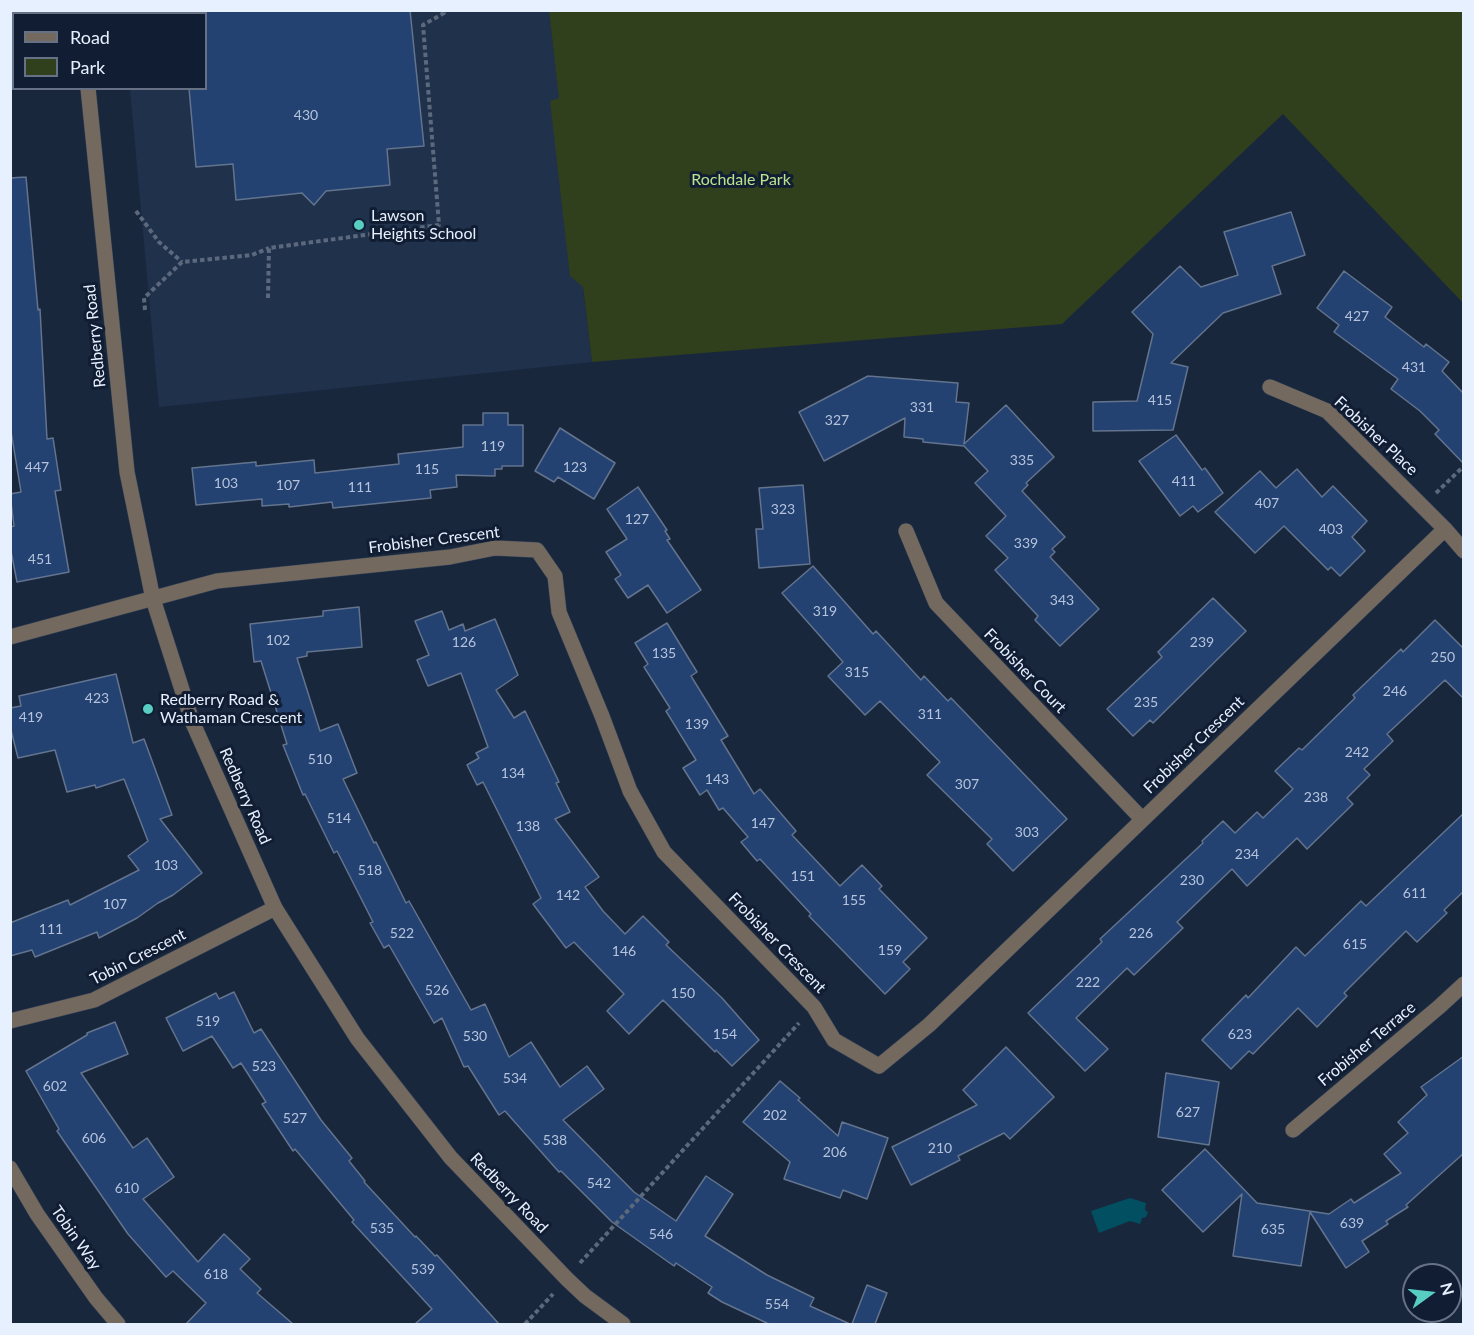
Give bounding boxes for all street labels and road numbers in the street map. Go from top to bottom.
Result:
street label: Redberry Road [80,283,110,389]
street label: Frobisher Place [1330,392,1422,480]
street label: Frobisher Crescent [367,522,501,558]
street label: Frobisher Court [980,625,1070,717]
street label: Frobisher Crescent [1140,692,1248,798]
street label: Redberry Road [215,745,275,847]
street label: Frobisher Crescent [724,889,830,997]
street label: Tobin Crescent [87,925,189,989]
street label: Frobisher Terrace [1314,998,1420,1090]
street label: Redberry Road [466,1149,552,1237]
street label: Tobin Way [47,1202,105,1274]

